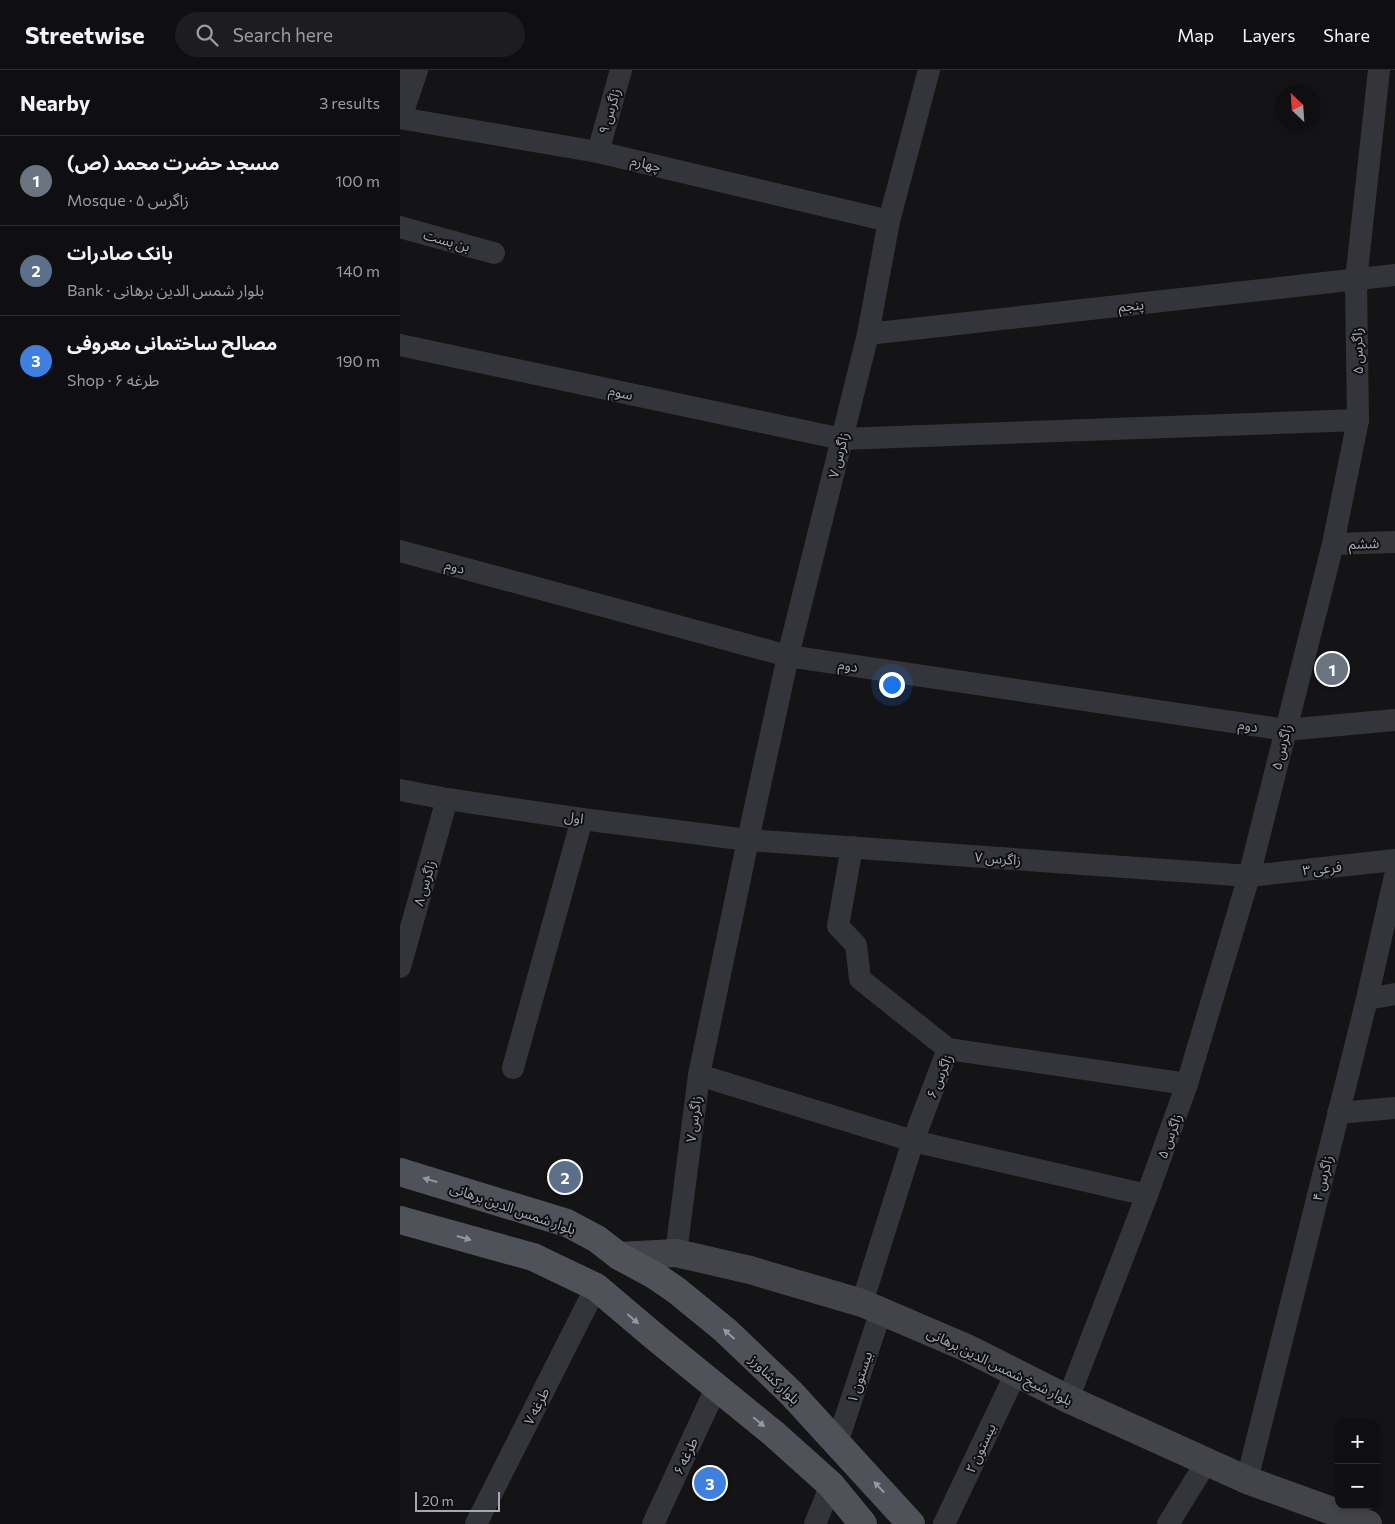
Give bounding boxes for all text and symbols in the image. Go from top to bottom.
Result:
search box [175,12,525,57]
text: Streetwise [25,20,145,49]
icon: search [193,21,221,49]
text: Search here [233,23,333,46]
text: Map [1177,24,1214,46]
text: Layers [1242,24,1295,46]
text: Share [1323,24,1370,46]
north arrow [1275,85,1320,130]
street label: زاگرس ۹ [594,86,625,136]
text: Nearby [20,90,90,115]
text: 3 results [319,93,380,112]
text: مسجد حضرت محمد (ص) [67,151,279,174]
street label: چهارم [628,151,663,178]
text: 1 [32,171,40,190]
text: 100 m [335,171,380,190]
text: Mosque · زاگرس ۵ [67,190,189,209]
street label: بن بست [421,225,472,256]
text: بانک صادرات [67,241,173,264]
text: 2 [31,261,41,280]
text: 140 m [336,261,380,280]
text: Bank · بلوار شمس الدین برهانی [67,280,264,299]
street label: پنجم [1117,295,1145,318]
street label: زاگرس ۵ [1348,328,1367,374]
text: مصالح ساختمانی معروفی [67,331,277,354]
text: 3 [31,351,41,370]
text: 190 m [336,351,380,370]
text: Shop · طرغه ۶ [67,370,159,389]
street label: سوم [607,381,635,406]
street label: زاگرس ۷ [824,430,853,480]
street label: ششم [1348,534,1380,555]
street label: دوم [443,555,467,580]
pin: 1 [1316,650,1348,688]
street label: دوم [837,655,859,678]
your location [879,672,905,698]
street label: دوم [1237,715,1259,738]
street label: زاگرس ۵ [1267,722,1296,772]
street label: اول [563,807,585,828]
street label: زاگرس ۷ [974,848,1022,869]
street label: فرعی ۳ [1301,857,1343,880]
street label: زاگرس ۸ [409,858,440,908]
street label: زاگرس ۶ [922,1051,957,1101]
street label: زاگرس ۷ [682,1095,705,1143]
street label: زاگرس ۵ [1153,1111,1186,1161]
street label: ۴ زاگرس [1308,1153,1337,1203]
pin: 2 [549,1158,581,1196]
one-way arrow [422,1176,437,1184]
street label: بلوار شمس الدین برهانی [448,1179,578,1238]
one-way arrow [456,1234,471,1242]
one-way arrow [626,1313,639,1324]
street label: بلوار شیخ شمس الدین برهانی [923,1323,1076,1411]
one-way arrow [723,1328,735,1340]
street label: بیستون ۱ [843,1349,876,1405]
street label: بلوار کشاورز [745,1350,804,1408]
street label: طرغه ۷ [520,1385,553,1428]
one-way arrow [752,1416,765,1427]
map controls [1335,1419,1380,1509]
button: + [1335,1419,1380,1464]
street label: بیستون ۲ [961,1420,1000,1476]
street label: طرغه ۶ [669,1435,702,1478]
pin: 3 [694,1464,726,1502]
button: − [1335,1464,1380,1509]
one-way arrow [873,1482,885,1494]
scale bar [415,1489,500,1512]
text: 20 m [422,1492,454,1509]

